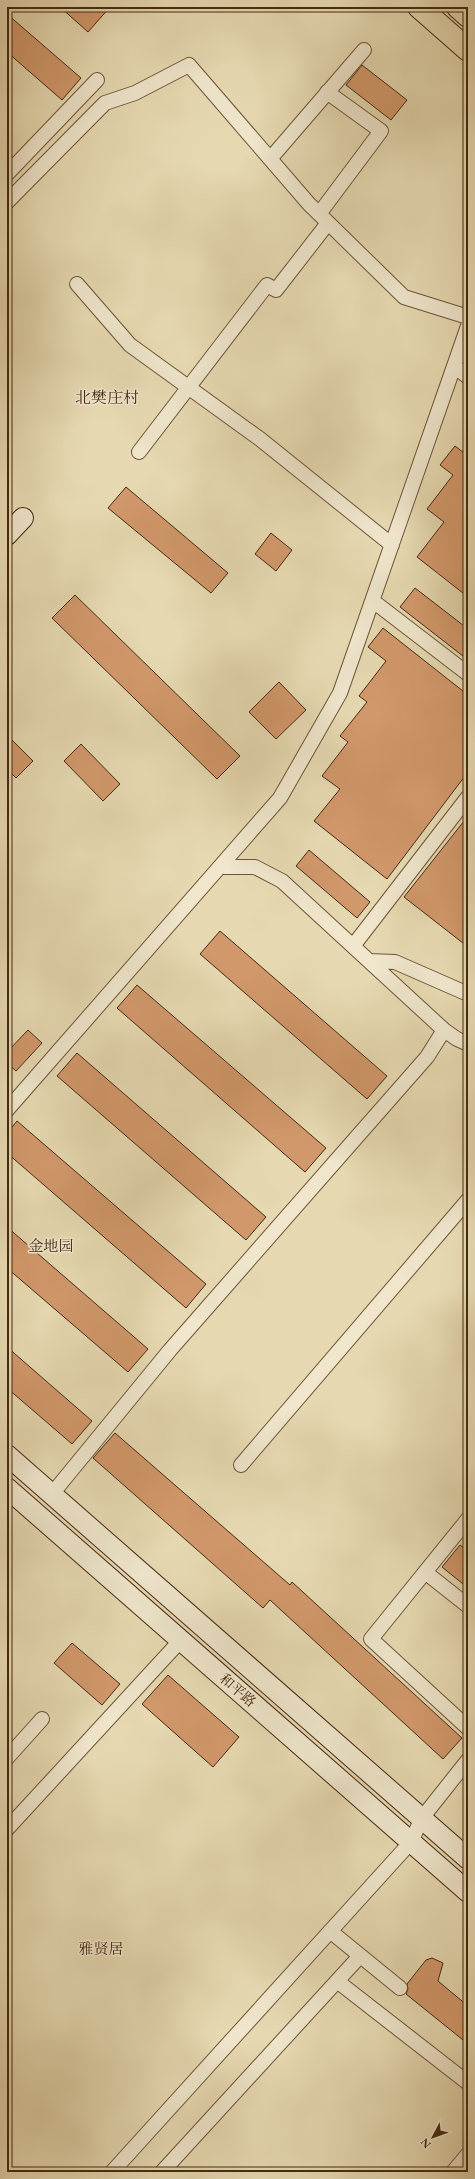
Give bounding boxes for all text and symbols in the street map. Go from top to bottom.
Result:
district label: 北樊庄村 [75,387,139,408]
district label: 金地园 [28,1236,74,1255]
street label: 和平路 [216,1669,260,1711]
district label: 雅贤居 [78,1939,124,1958]
north arrow [413,2117,453,2157]
text: N [417,2136,434,2152]

